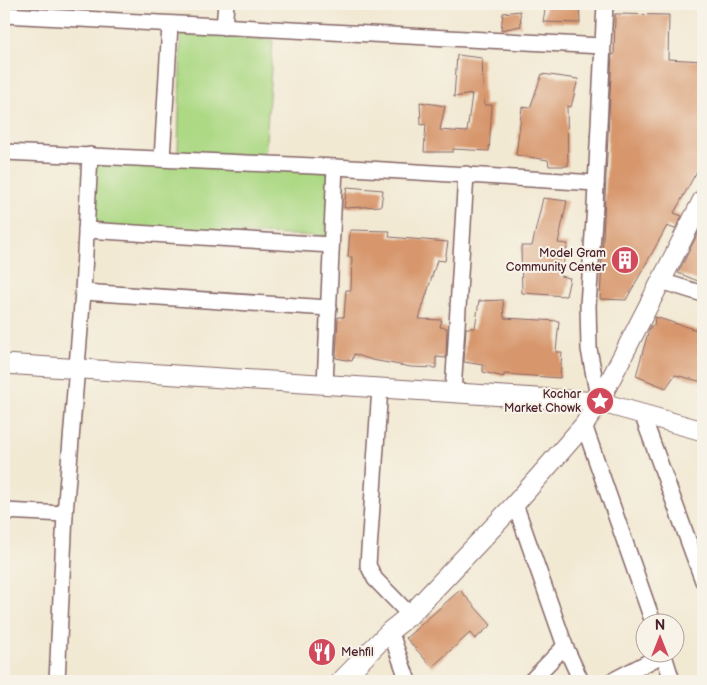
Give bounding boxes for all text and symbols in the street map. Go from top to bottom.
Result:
building icon: Model Gram Community Center [610,245,640,275]
place label: Model Gram Community Center [506,246,607,275]
place icon: Kochar Market Chowk [585,386,615,416]
place label: Kochar Market Chowk [504,387,582,416]
north arrow [634,612,684,662]
text: N [655,617,665,634]
restaurant icon: Mehfil [307,637,337,667]
place label: Mehfil [341,645,374,660]

